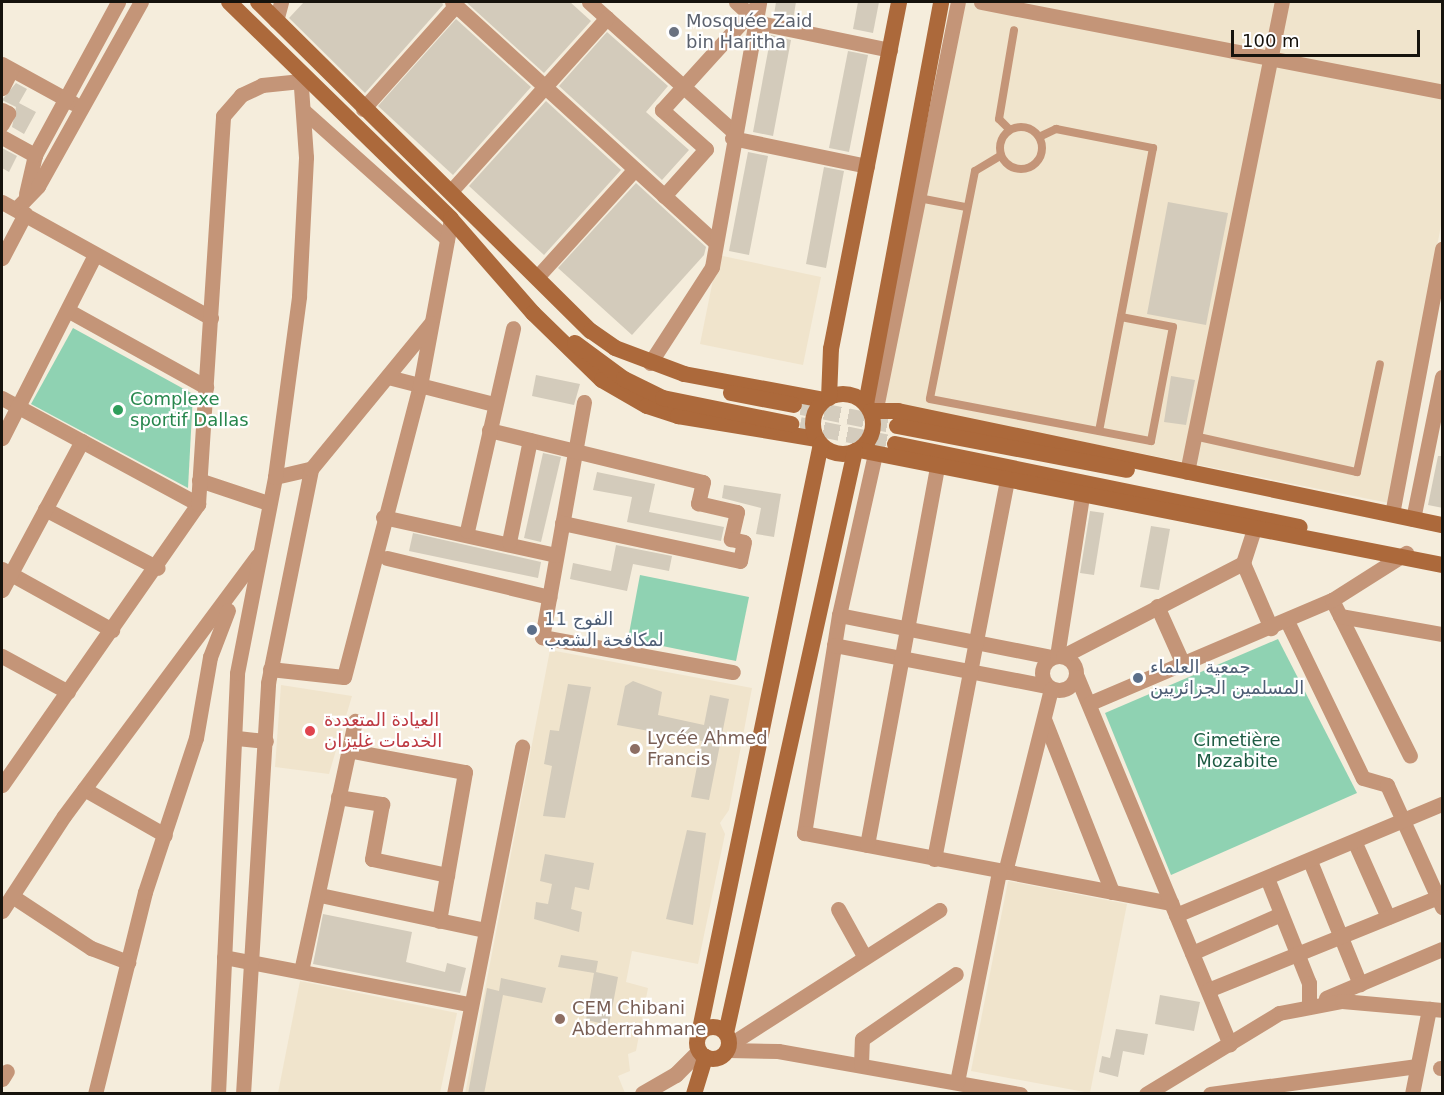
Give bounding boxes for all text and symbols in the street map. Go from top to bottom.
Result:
place label: Mosquée Zaid bin Haritha [686,11,812,54]
scale bar [1234,18,1423,56]
marker: Mosquée Zaid bin Haritha [667,25,681,39]
text: 100 m [1242,30,1300,51]
place label: Complexe sportif Dallas [130,389,249,432]
marker: Complexe sportif Dallas [111,403,125,417]
place label: الفوج 11 لمكافحة الشعب [544,609,664,652]
marker: الفوج 11 لمكافحة الشعب [525,623,539,637]
place label: جمعية العلماء المسلمين الجزائريين [1150,657,1304,700]
marker: جمعية العلماء المسلمين الجزائريين [1131,671,1145,685]
place label: العيادة المتعددة الخدمات غليزان [324,710,442,752]
marker: العيادة المتعددة الخدمات غليزان [301,722,319,740]
place label: Lycée Ahmed Francis [647,728,768,771]
park label: Cimetière Mozabite [1193,730,1281,772]
marker: Lycée Ahmed Francis [628,742,642,756]
place label: CEM Chibani Abderrahmane [572,998,706,1040]
marker: CEM Chibani Abderrahmane [553,1012,567,1026]

